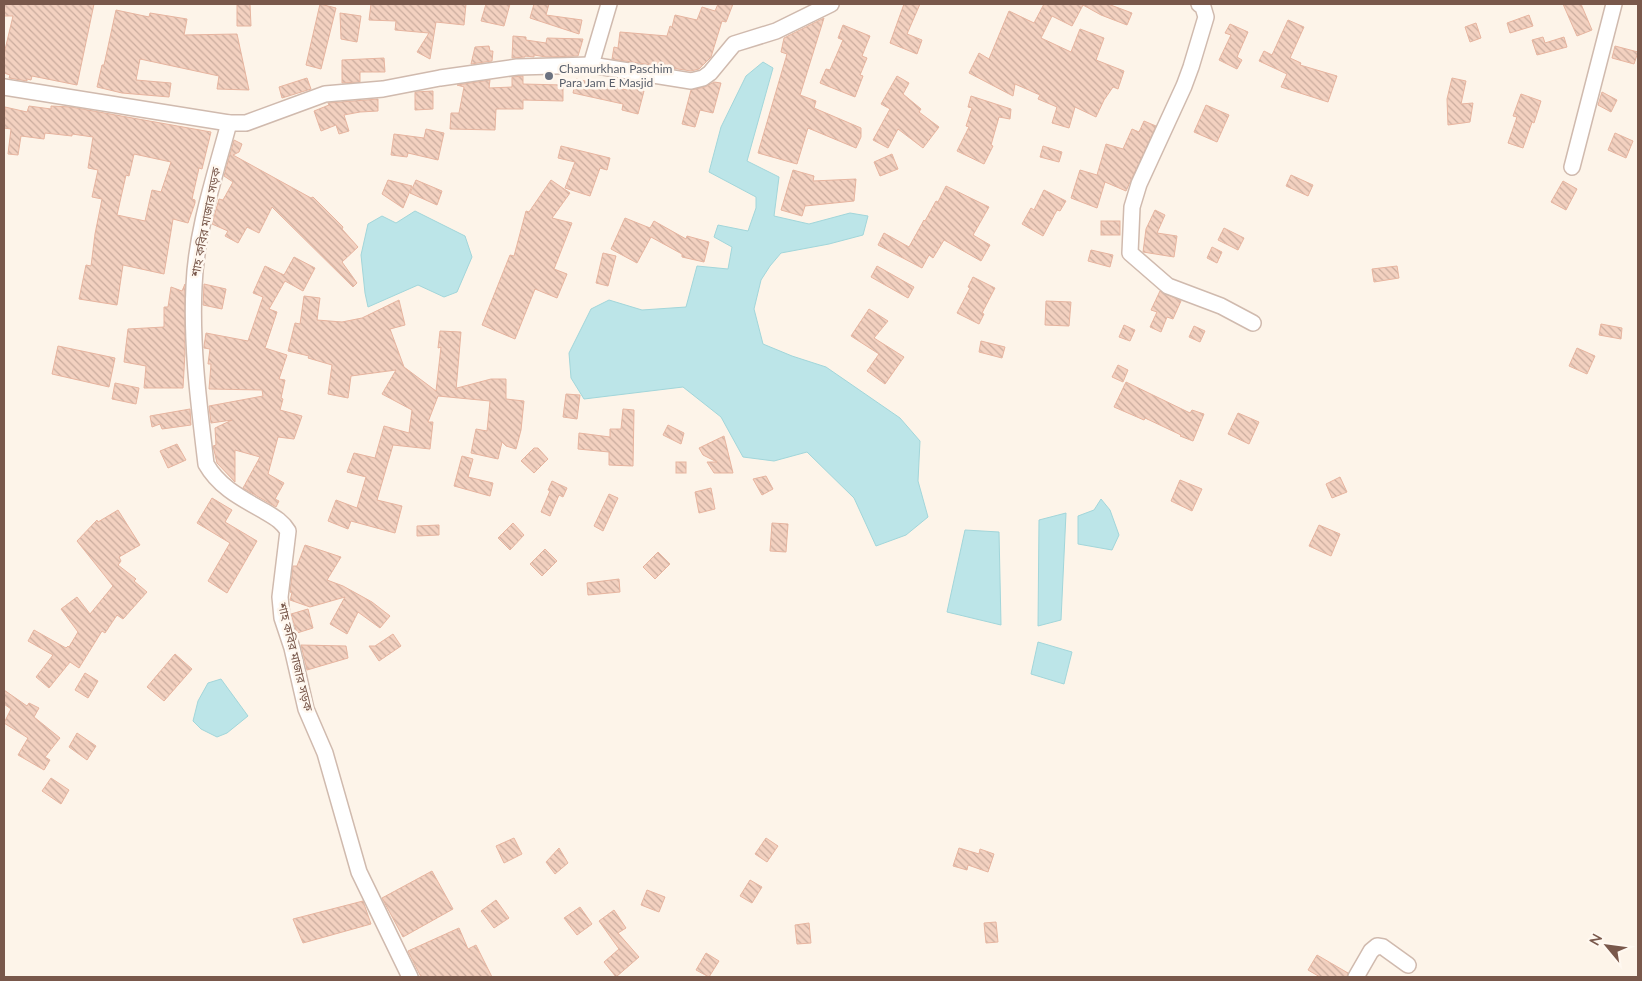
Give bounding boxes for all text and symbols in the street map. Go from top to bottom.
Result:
place label: Chamurkhan Paschim Para Jam E Masjid [559,61,673,90]
marker: Chamurkhan Paschim Para Jam E Masjid [543,70,555,82]
street label: শাহ কবির মাজার সড়ক [187,166,224,279]
street label: শাহ কবির মাজার সড়ক [275,600,316,713]
north arrow [1582,921,1632,971]
text: N [1585,931,1605,948]

